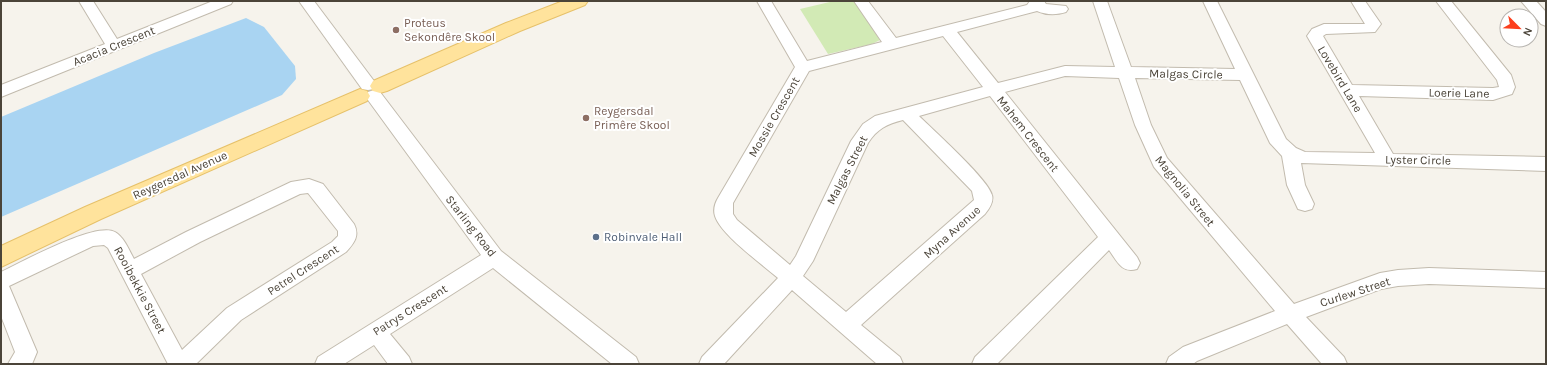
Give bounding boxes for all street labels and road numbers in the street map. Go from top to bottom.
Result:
street label: Acacia Crescent [71,23,157,69]
street label: Lovebird Lane [1315,43,1365,115]
street label: Malgas Circle [1149,66,1223,82]
street label: Mossie Crescent [745,74,803,160]
street label: Loerie Lane [1428,85,1490,101]
street label: Mahem Crescent [994,93,1062,175]
street label: Malgas Street [824,133,871,207]
street label: Reygersdal Avenue [131,148,229,202]
street label: Lyster Circle [1385,152,1451,168]
street label: Magnolia Street [1152,153,1218,229]
street label: Starling Road [443,192,499,260]
street label: Myna Avenue [921,203,983,261]
street label: Petrel Crescent [265,241,342,298]
street label: Rooibekkie Street [111,244,169,336]
street label: Curlew Street [1318,274,1392,310]
street label: Patrys Crescent [370,281,450,338]

